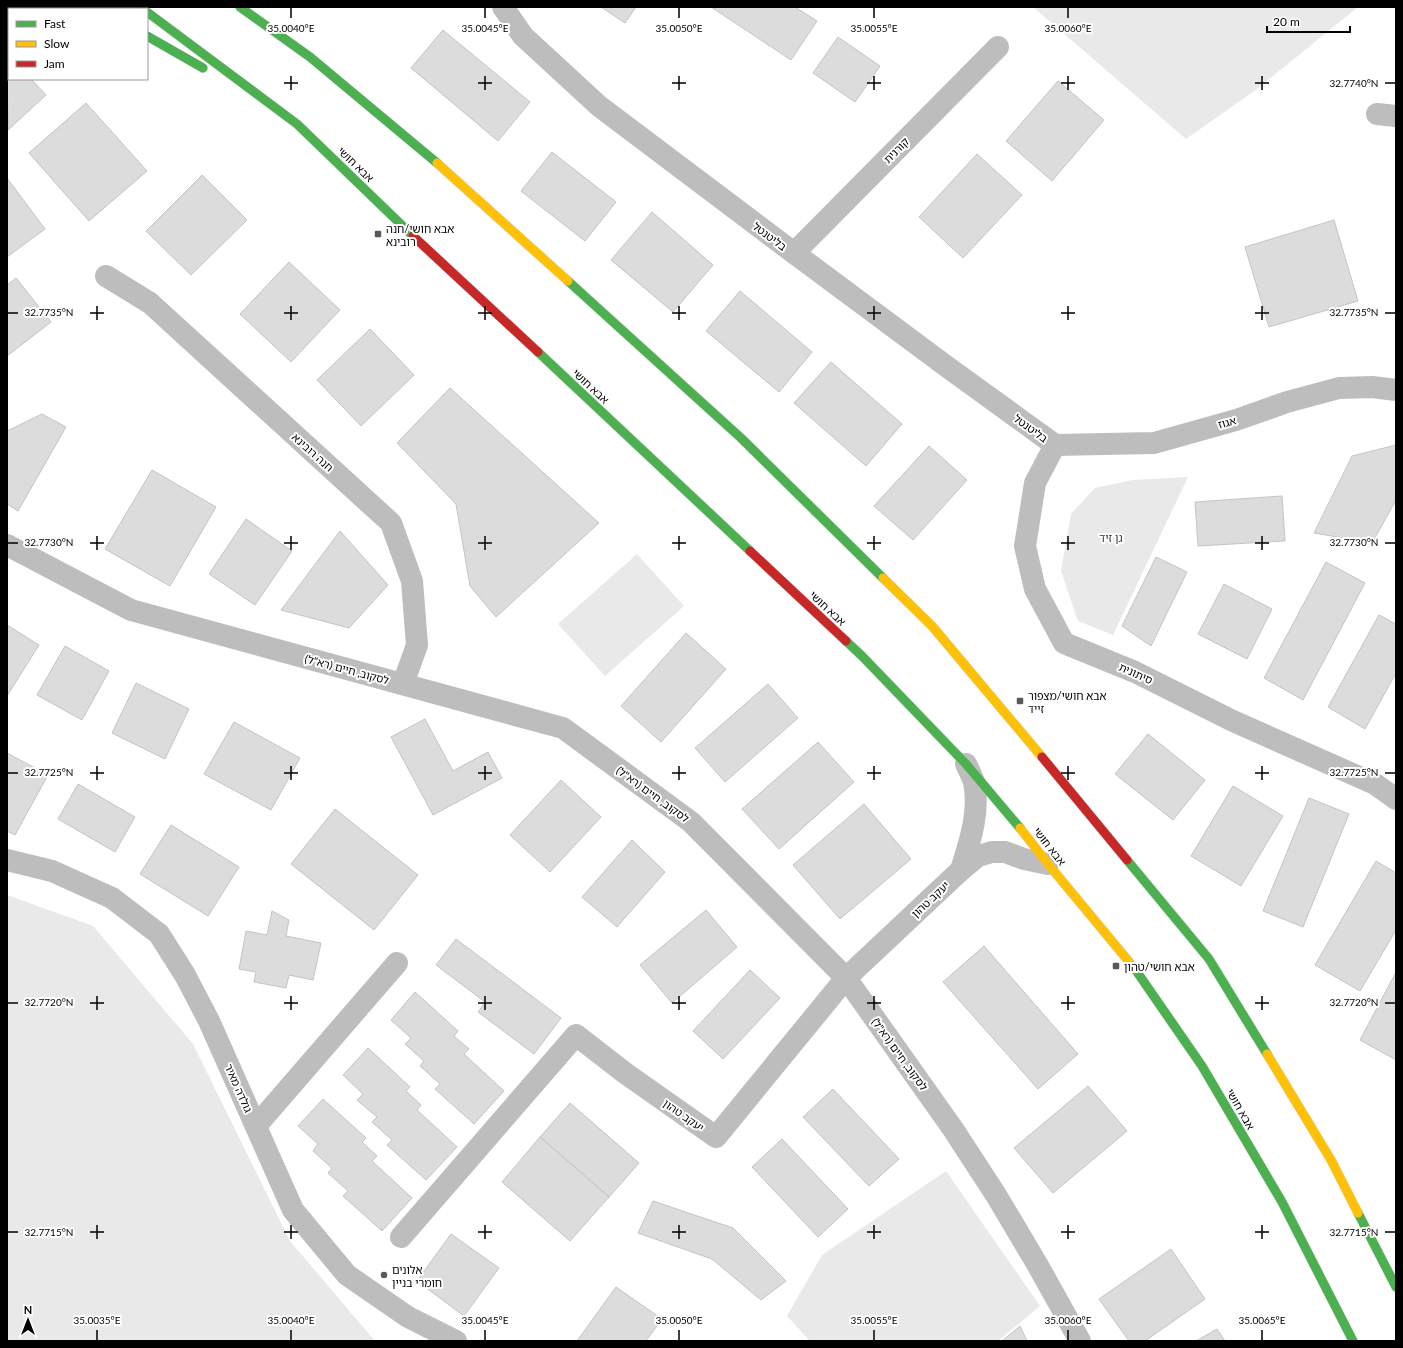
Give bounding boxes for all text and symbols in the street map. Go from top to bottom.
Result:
legend [8,8,148,80]
scale bar [1267,8,1350,34]
text: 20 m [1273,14,1300,29]
text: Fast [44,16,66,31]
text: 35.0040°E [267,22,315,34]
text: 35.0045°E [461,22,509,34]
text: 35.0050°E [655,22,703,34]
text: 35.0055°E [850,22,898,34]
text: 35.0060°E [1044,22,1092,34]
text: Slow [44,36,70,51]
text: Jam [44,56,65,71]
text: 32.7740°N [1330,77,1378,89]
street label: קורנית [881,135,911,165]
street label: אבא חושי [335,144,377,184]
street label: בליטנטל [751,219,789,253]
place label: אבא חושי/חנה רובינא [386,222,454,248]
marker: אבא חושי/חנה רובינא [373,229,383,239]
text: 32.7735°N [25,306,73,318]
text: 32.7735°N [1330,306,1378,318]
street label: אבא חושי [570,366,612,406]
street label: בליטנטל [1011,411,1051,445]
street label: אגוז [1217,413,1237,431]
street label: חנה רובינא [290,430,336,474]
park label: גן זיד [1099,531,1123,544]
text: 32.7730°N [25,536,73,548]
text: 32.7730°N [1330,536,1378,548]
street label: אבא חושי [807,588,849,628]
street label: לסקוב, חיים (רא"ל) [304,652,391,687]
street label: סיתונית [1117,660,1155,686]
place label: אבא חושי/מצפור זייד [1028,689,1107,715]
marker: אבא חושי/מצפור זייד [1015,696,1025,706]
street label: לסקוב, חיים (רא"ל) [614,763,692,825]
text: 32.7725°N [25,766,73,778]
text: 32.7725°N [1330,766,1378,778]
street label: אבא חושי [1031,824,1069,868]
street label: יעקב טהון [909,878,951,920]
place label: אבא חושי/טהון [1124,960,1195,973]
marker: אבא חושי/טהון [1111,961,1121,971]
text: 32.7720°N [25,996,73,1008]
text: 32.7720°N [1330,996,1378,1008]
street label: לסקוב, חיים (רא"ל) [869,1015,931,1093]
street label: גולדה מאיר [223,1062,255,1114]
street label: אבא חושי [1224,1086,1258,1132]
street label: יעקב טהון [661,1096,707,1134]
text: 32.7715°N [25,1226,73,1238]
text: 32.7715°N [1330,1226,1378,1238]
place label: אלונים חומרי בניין [392,1263,442,1289]
marker: אלונים חומרי בניין [379,1270,389,1280]
north arrow [8,1300,48,1340]
text: N [24,1303,32,1316]
text: 35.0035°E [73,1314,121,1326]
text: 35.0040°E [267,1314,315,1326]
text: 35.0045°E [461,1314,509,1326]
text: 35.0050°E [655,1314,703,1326]
text: 35.0055°E [850,1314,898,1326]
text: 35.0060°E [1044,1314,1092,1326]
text: 35.0065°E [1238,1314,1286,1326]

